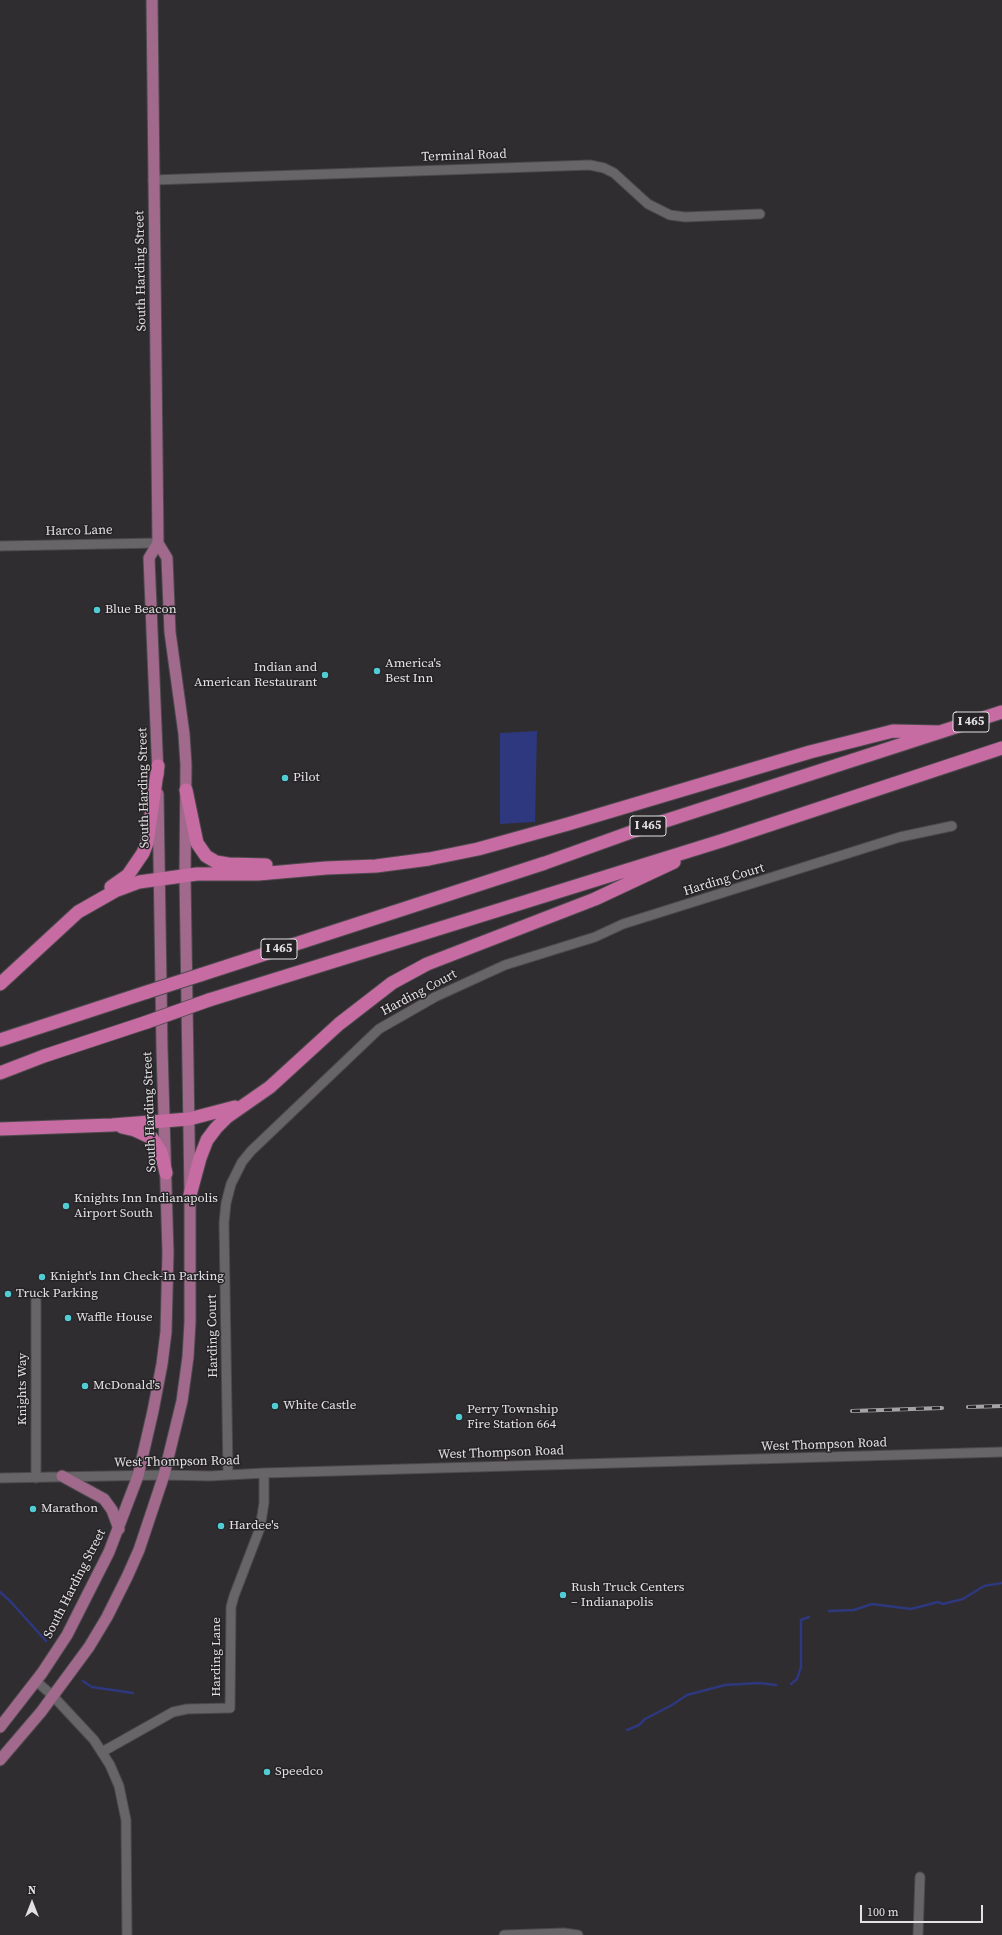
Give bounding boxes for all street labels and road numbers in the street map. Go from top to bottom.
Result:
street label: Terminal Road [421,147,507,165]
street label: South Harding Street [132,211,150,331]
street label: Harco Lane [45,523,113,539]
road number: I 465 [953,712,989,732]
street label: South Harding Street [135,728,153,848]
road number: I 465 [630,816,666,836]
street label: Harding Court [682,860,766,900]
road number: I 465 [261,939,297,959]
street label: Harding Court [378,967,460,1019]
street label: South Harding Street [140,1051,160,1173]
street label: Harding Court [204,1294,222,1378]
street label: Knights Way [15,1353,31,1425]
street label: West Thompson Road [761,1435,887,1455]
street label: West Thompson Road [438,1443,564,1463]
street label: West Thompson Road [114,1453,240,1471]
street label: South Harding Street [41,1527,109,1641]
street label: Harding Lane [209,1617,225,1697]

